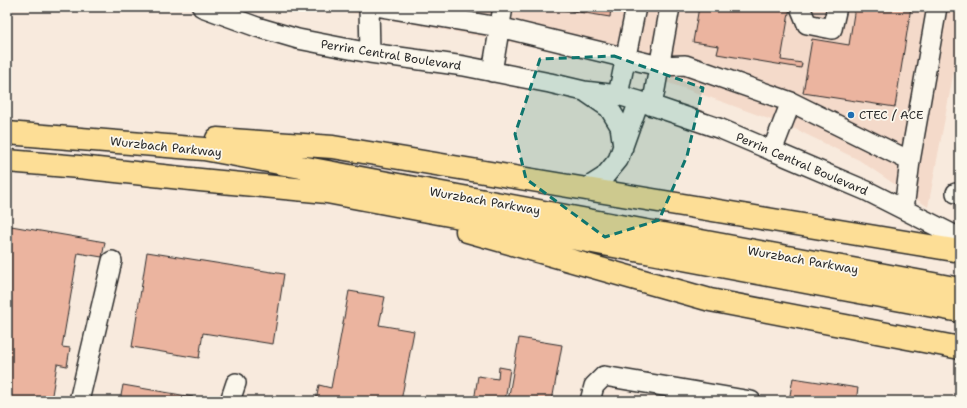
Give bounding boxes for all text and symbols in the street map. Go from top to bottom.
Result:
street label: Perrin Central Boulevard [320,36,463,74]
place label: CTEC / ACE [859,107,923,123]
marker: CTEC / ACE [846,110,856,120]
street label: Perrin Central Boulevard [733,129,871,199]
street label: Wurzbach Parkway [109,133,223,161]
street label: Wurzbach Parkway [428,183,542,219]
street label: Wurzbach Parkway [746,242,860,278]

